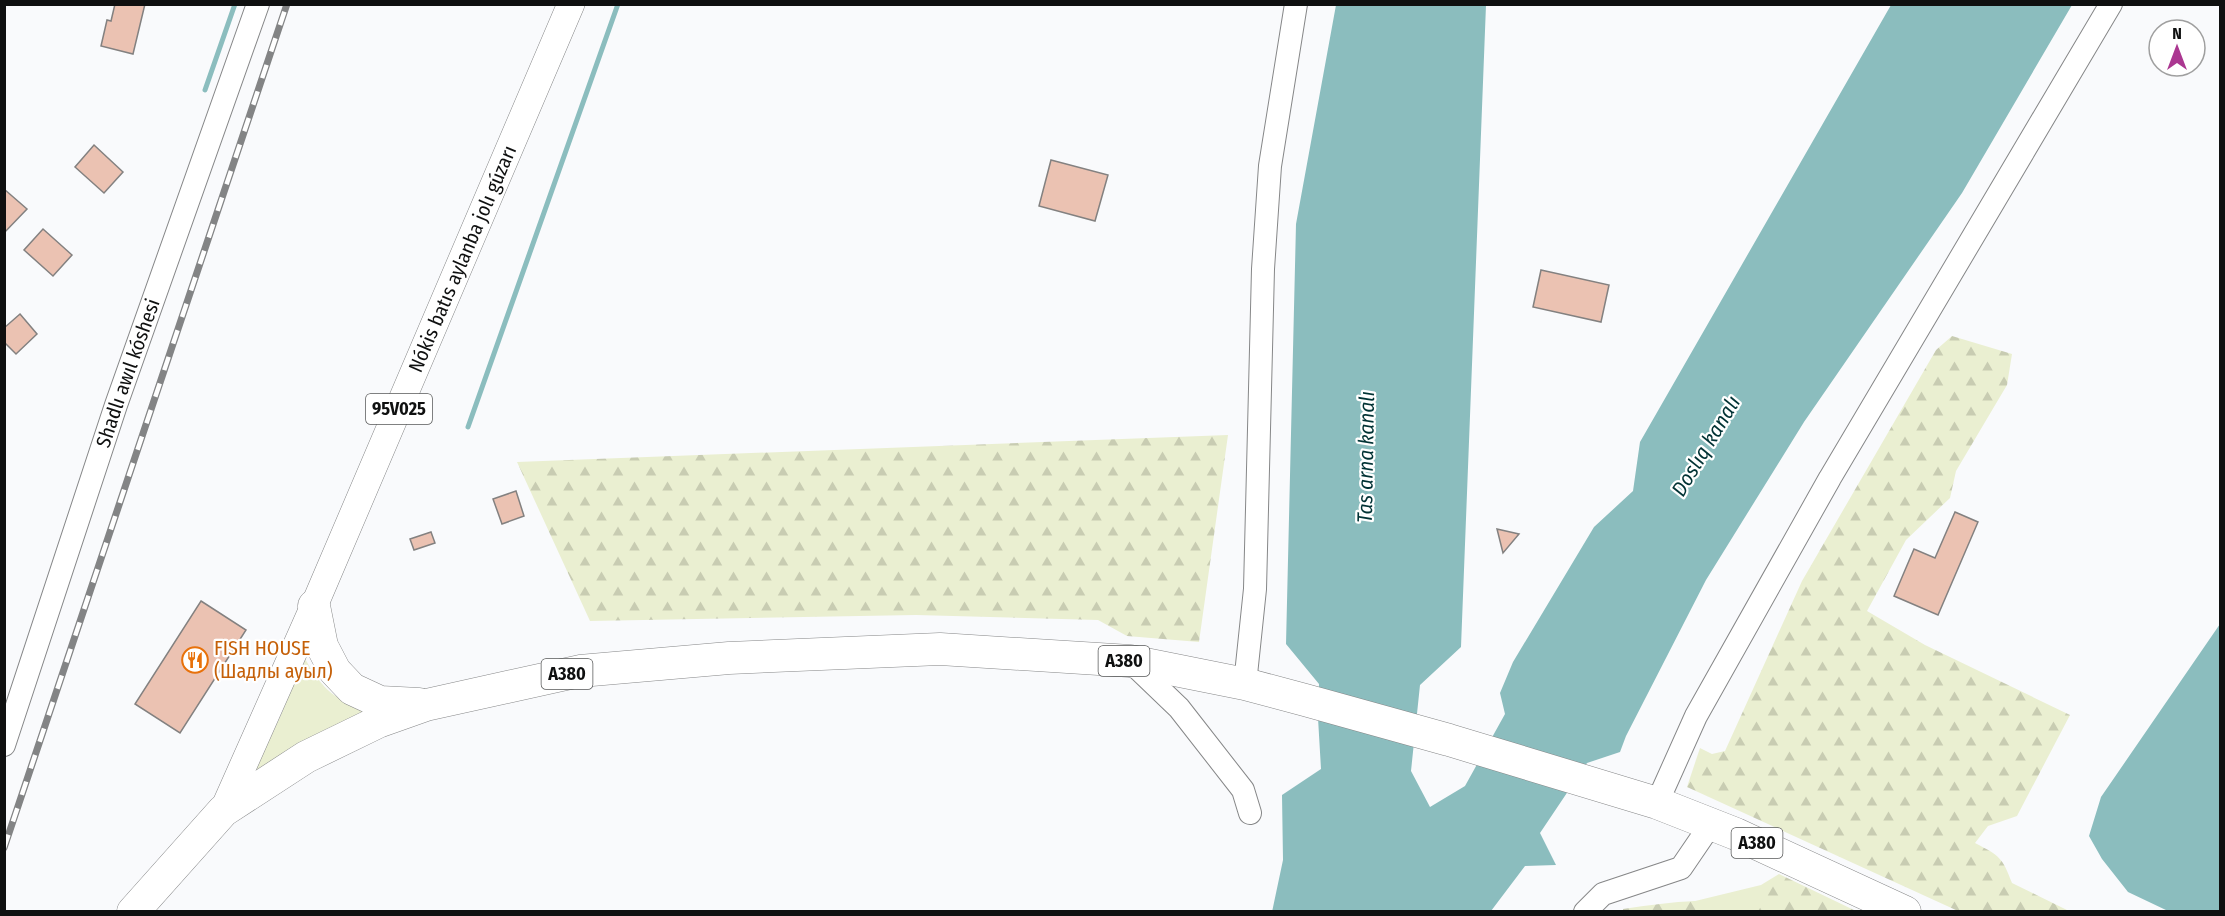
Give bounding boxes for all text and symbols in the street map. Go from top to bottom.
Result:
north arrow [2147,18,2207,78]
text: N [2172,24,2182,43]
street label: Nókis batıs aylanba jolı gúzarı [403,142,521,376]
street label: Shadlı awıl kóshesi [91,295,165,451]
water label: Tas arna kanalı [1352,391,1380,523]
water label: Doslıq kanalı [1666,391,1746,501]
road number: 95V025 [366,394,432,424]
place label: FISH HOUSE (Шадлы ауыл) [214,636,333,683]
restaurant icon: FISH HOUSE (Шадлы ауыл) [180,645,210,675]
road number: A380 [1098,646,1150,676]
road number: A380 [542,659,592,689]
road number: A380 [1732,828,1782,858]

